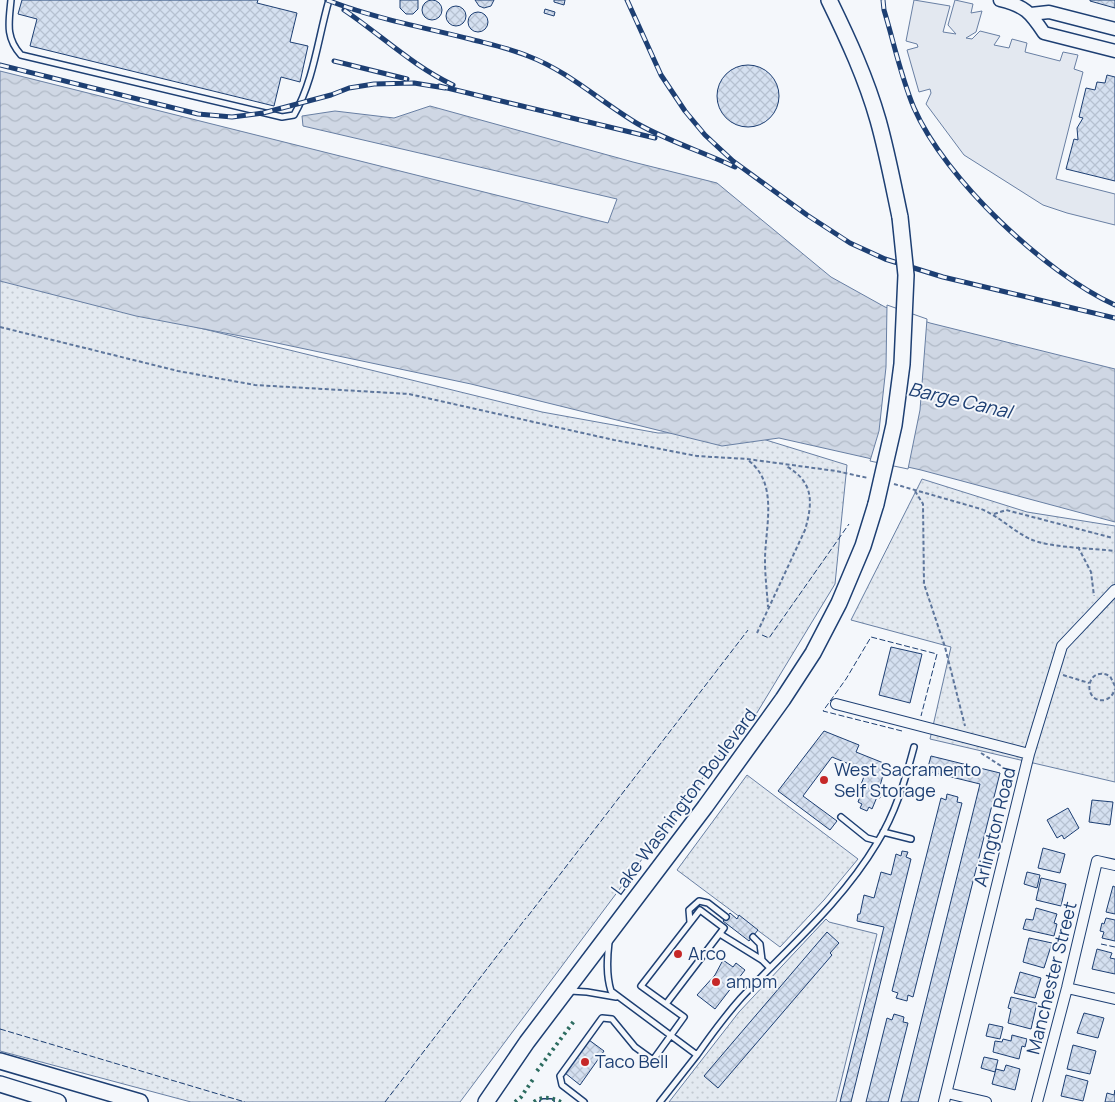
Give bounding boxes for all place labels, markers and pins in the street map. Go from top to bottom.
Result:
place label: West Sacramento Self Storage [834,757,981,802]
marker: West Sacramento Self Storage [818,774,830,786]
place label: Arco [688,941,726,965]
marker: Arco [672,948,684,960]
place label: ampm [726,969,777,993]
marker: ampm [710,976,722,988]
place label: Taco Bell [595,1049,668,1073]
marker: Taco Bell [579,1056,591,1068]

